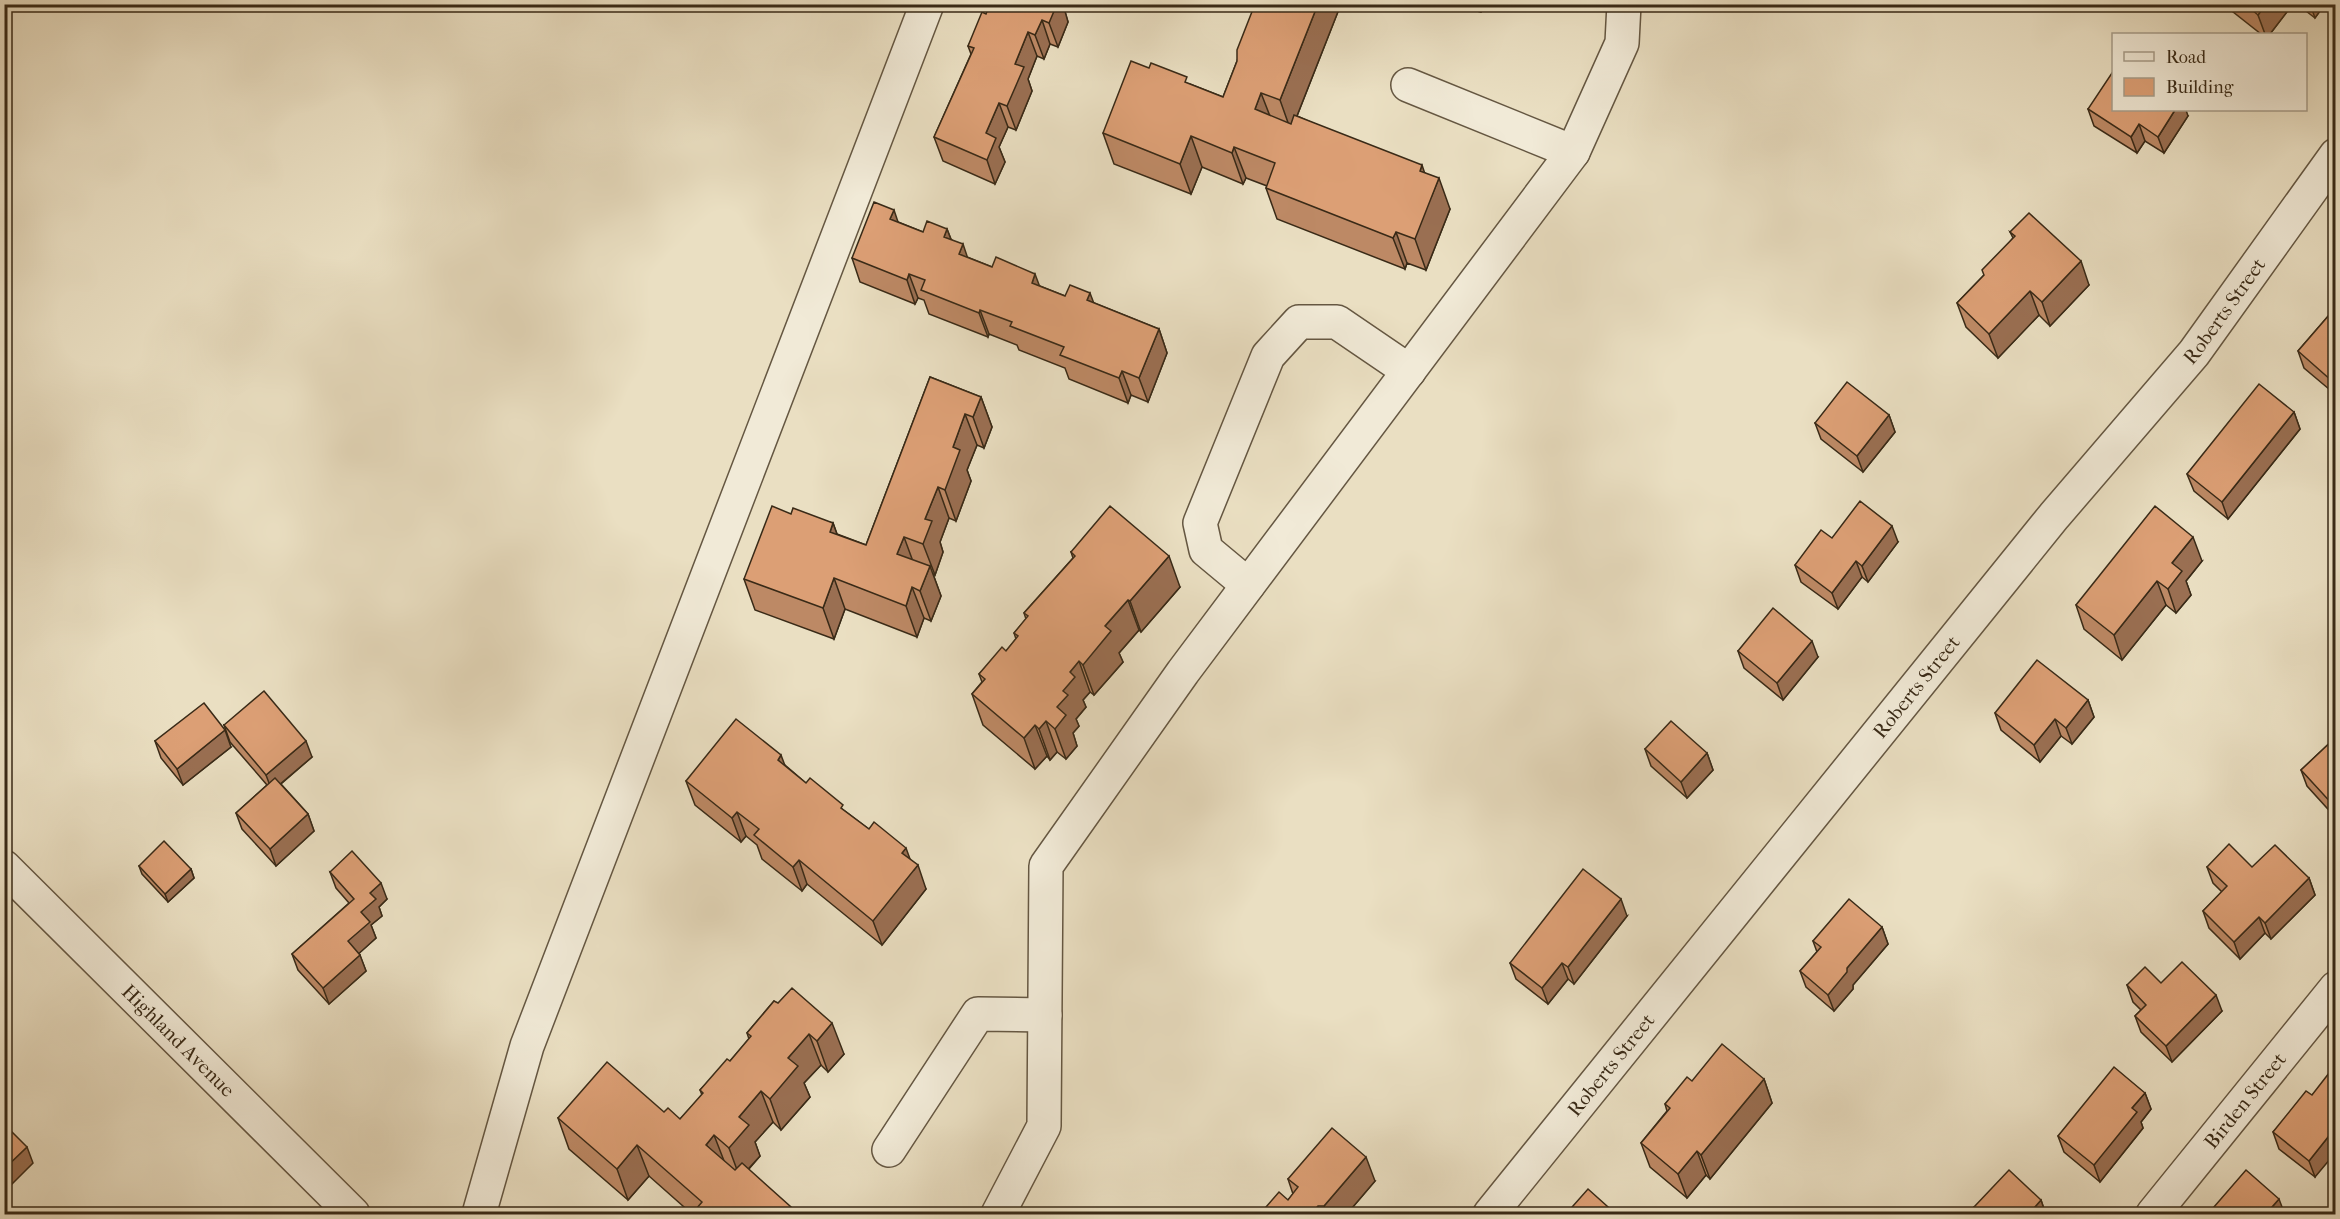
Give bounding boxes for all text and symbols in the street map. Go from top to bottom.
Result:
legend [2112,33,2307,111]
text: Road [2166,47,2206,68]
text: Building [2166,77,2234,98]
street label: Roberts Street [2178,253,2270,369]
street label: Roberts Street [1868,631,1964,742]
street label: Highland Avenue [117,980,240,1101]
street label: Roberts Street [1562,1009,1659,1121]
street label: Birden Street [2199,1048,2291,1153]

